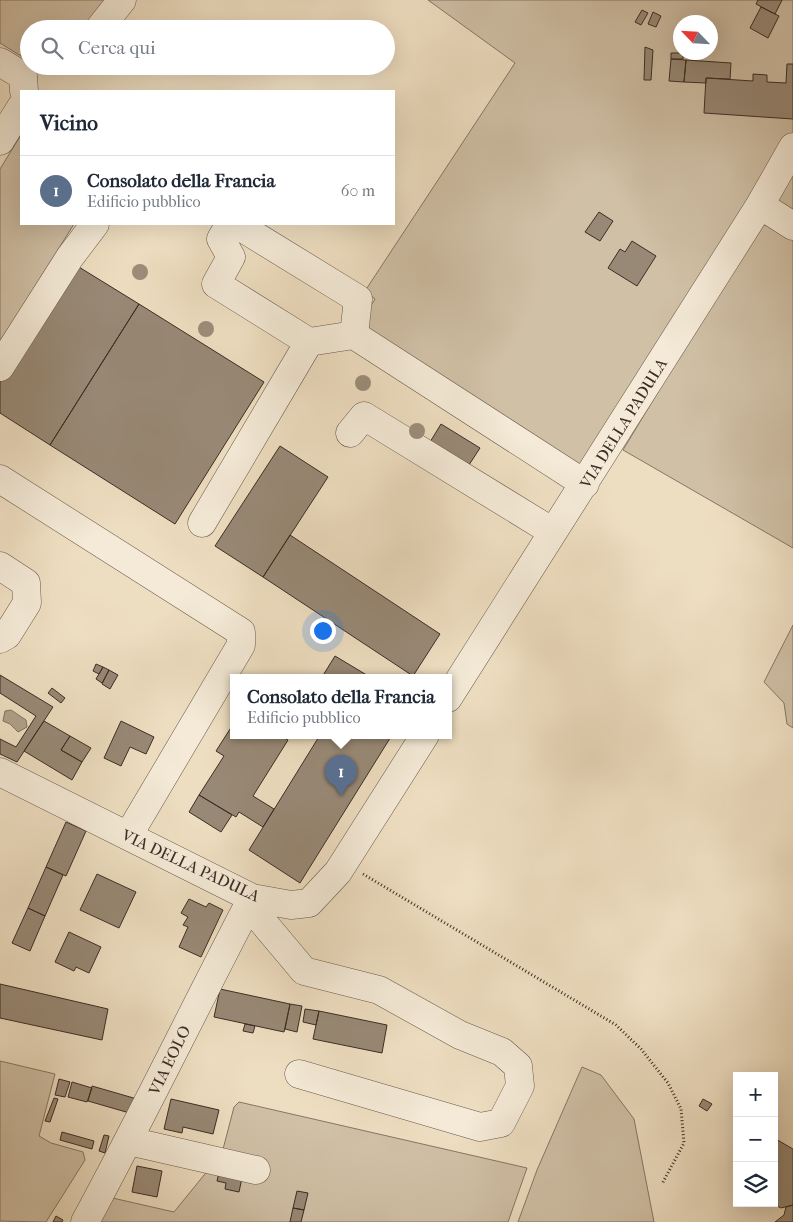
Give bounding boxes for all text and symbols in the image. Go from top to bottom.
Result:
north arrow [673,15,718,60]
search box [20,20,395,75]
icon: search [38,34,66,62]
text: Cerca qui [78,37,156,59]
text: Vicino [40,111,98,135]
text: Consolato della Francia [87,170,275,192]
text: 1 [53,181,59,200]
text: 60 m [341,181,375,200]
text: Edificio pubblico [87,192,201,211]
street label: VIA DELLA PADULA [575,354,672,493]
your location [310,618,336,644]
popup [230,674,452,739]
text: Consolato della Francia [247,686,435,708]
text: Edificio pubblico [247,708,361,727]
pin: 1 [325,755,357,796]
street label: VIA DELLA PADULA [118,825,263,906]
street label: VIA EOLO [144,1022,194,1099]
map controls [733,1072,778,1207]
button: + [733,1072,778,1117]
button: − [733,1117,778,1162]
button: layers [733,1162,778,1207]

